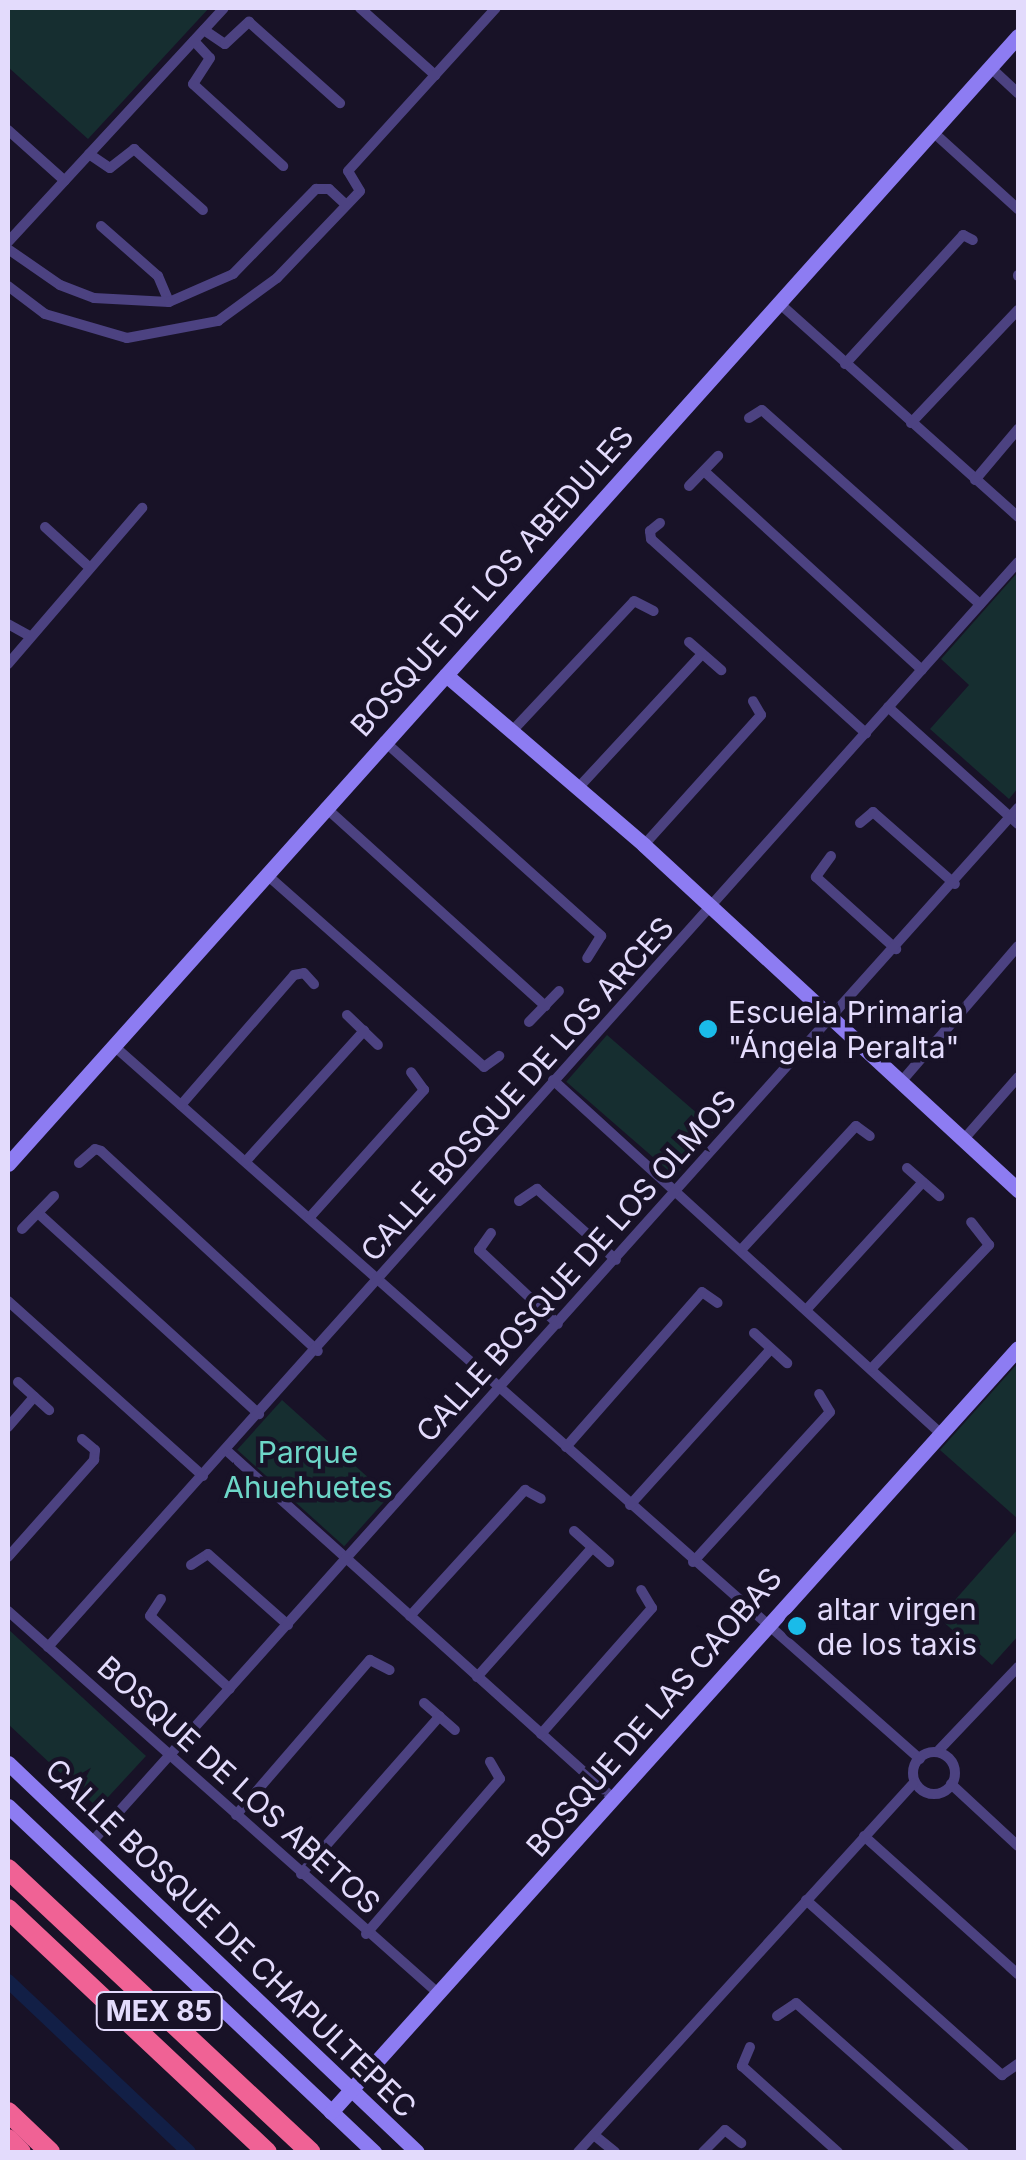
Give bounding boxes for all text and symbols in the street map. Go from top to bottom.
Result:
street label: BOSQUE DE LOS ABEDULES [343,418,641,744]
street label: CALLE BOSQUE DE LOS ARCES [353,910,681,1268]
place label: Escuela Primaria "Ángela Peralta" [728,994,964,1064]
marker: Escuela Primaria "Ángela Peralta" [697,1018,719,1040]
street label: CALLE BOSQUE DE LOS OLMOS [409,1083,743,1449]
park label: Parque Ahuehuetes [223,1434,393,1504]
street label: BOSQUE DE LAS CAOBAS [519,1560,789,1864]
place label: altar virgen de los taxis [817,1591,977,1662]
marker: altar virgen de los taxis [786,1615,808,1637]
street label: BOSQUE DE LOS ABETOS [90,1649,388,1921]
street label: CALLE BOSQUE DE CHAPULTEPEC [38,1751,424,2125]
road number: MEX 85 [94,1988,224,2034]

